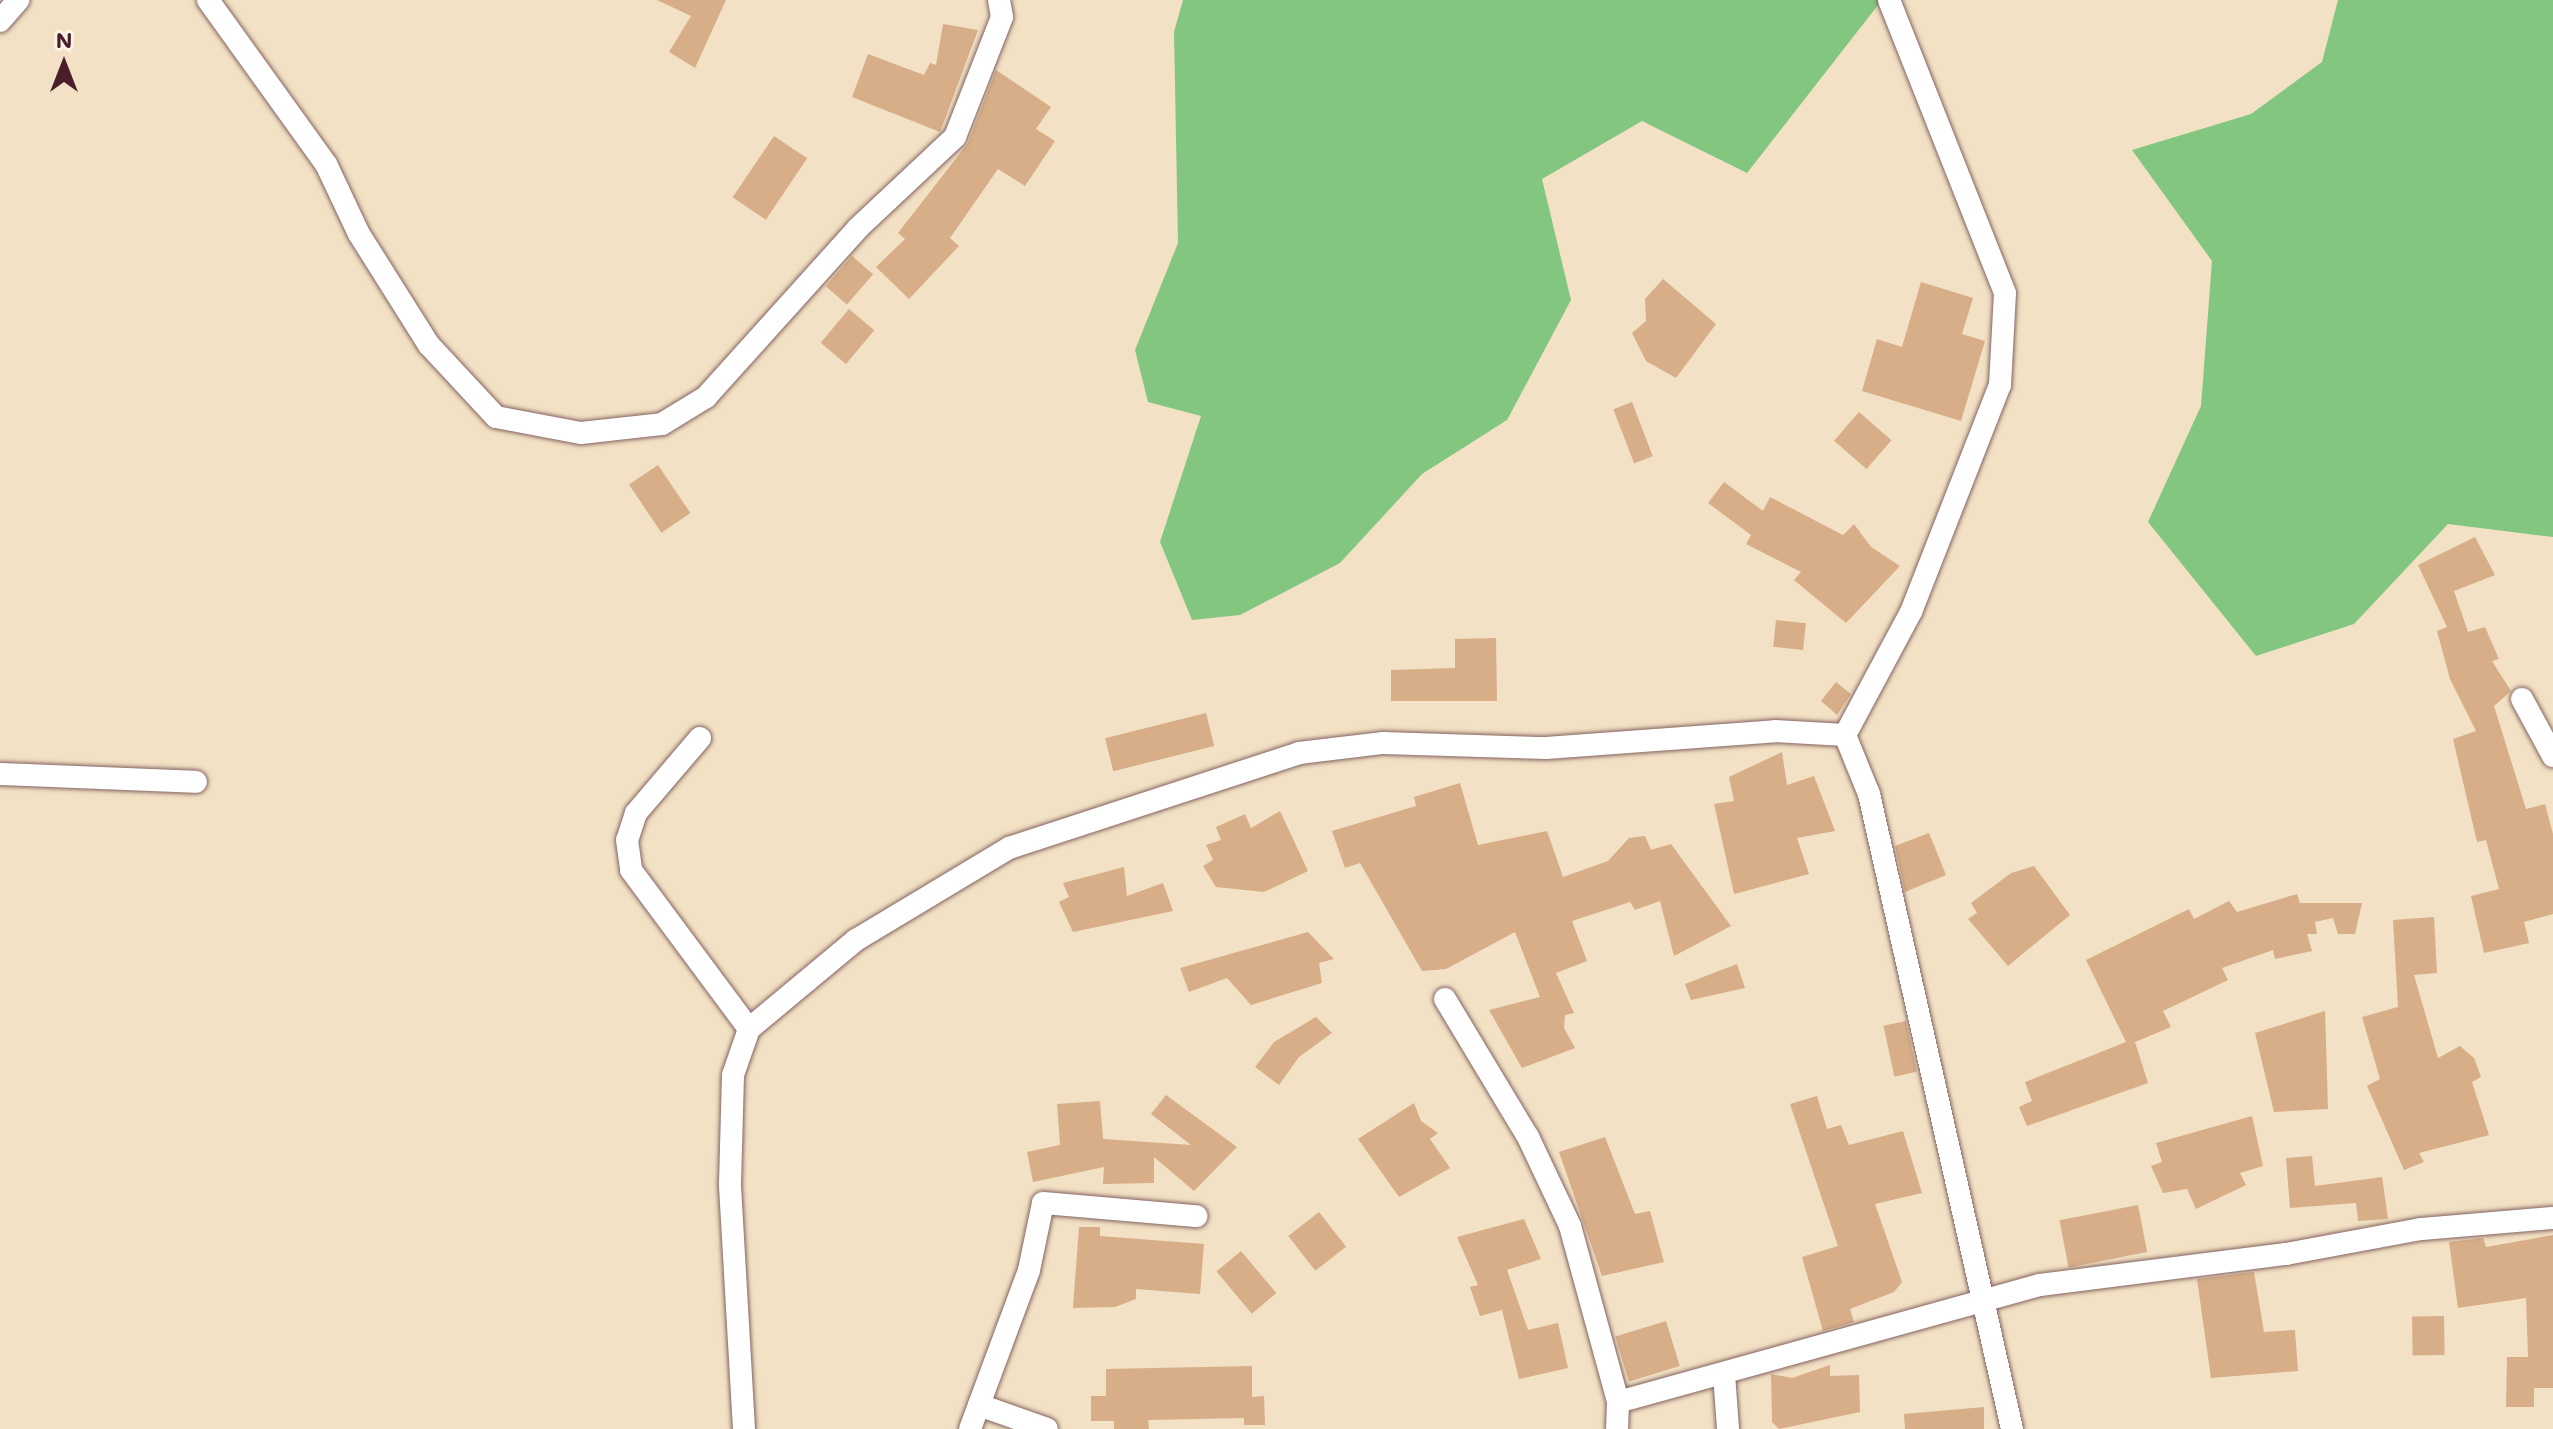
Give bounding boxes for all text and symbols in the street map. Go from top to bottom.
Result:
north arrow [24,24,104,104]
text: N [56,25,72,54]

